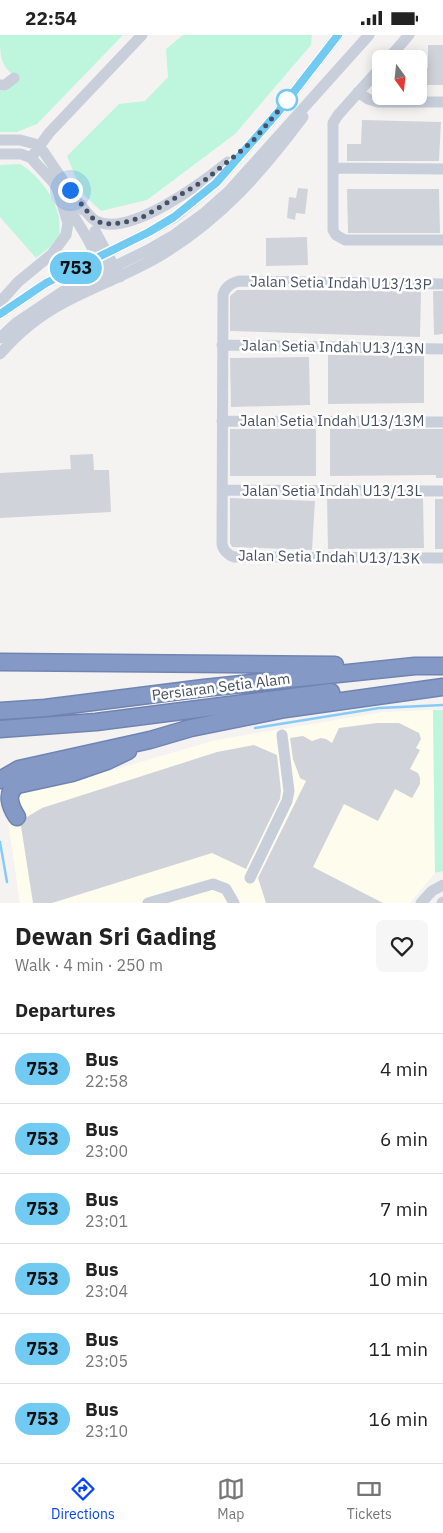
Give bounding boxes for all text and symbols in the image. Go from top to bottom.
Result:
text: 22:54 [25,6,77,30]
north arrow [372,50,428,105]
map controls [372,50,427,105]
unlabelled marker [276,89,298,111]
your location [58,178,83,203]
line badge: 753 [47,252,105,284]
text: 753 [60,256,92,279]
street label: Jalan Setia Indah U13/13P [250,271,432,294]
street label: Jalan Setia Indah U13/13N [241,335,425,358]
street label: Jalan Setia Indah U13/13M [240,411,424,430]
street label: Jalan Setia Indah U13/13L [242,481,423,500]
street label: Jalan Setia Indah U13/13K [238,545,421,568]
street label: Persiaran Setia Alam [151,669,291,704]
text: Dewan Sri Gading [15,920,216,952]
button: heart [376,920,428,972]
text: Walk · 4 min · 250 m [15,955,163,975]
text: Departures [15,998,115,1022]
text: Bus [85,1047,119,1071]
text: 753 [26,1057,59,1080]
text: 4 min [380,1057,428,1081]
text: 22:58 [85,1071,128,1091]
text: Bus [85,1117,119,1141]
text: 753 [26,1127,59,1150]
text: 6 min [380,1127,428,1151]
text: 23:00 [85,1141,128,1161]
text: Bus [85,1187,119,1211]
text: 753 [26,1197,59,1220]
text: 7 min [380,1197,428,1221]
text: 23:01 [85,1211,128,1231]
text: Bus [85,1257,119,1281]
text: 753 [26,1267,59,1290]
text: 10 min [369,1267,428,1291]
text: 23:04 [85,1281,128,1301]
text: Bus [85,1327,119,1351]
text: 753 [26,1337,59,1360]
text: 11 min [369,1337,428,1361]
text: 23:05 [85,1351,128,1371]
text: Bus [85,1397,119,1421]
text: 753 [26,1407,59,1430]
text: 16 min [369,1407,428,1431]
text: 23:10 [85,1421,128,1441]
tab: Directions [51,1475,115,1523]
tab: Map [217,1475,245,1523]
tab: Tickets [347,1475,392,1523]

